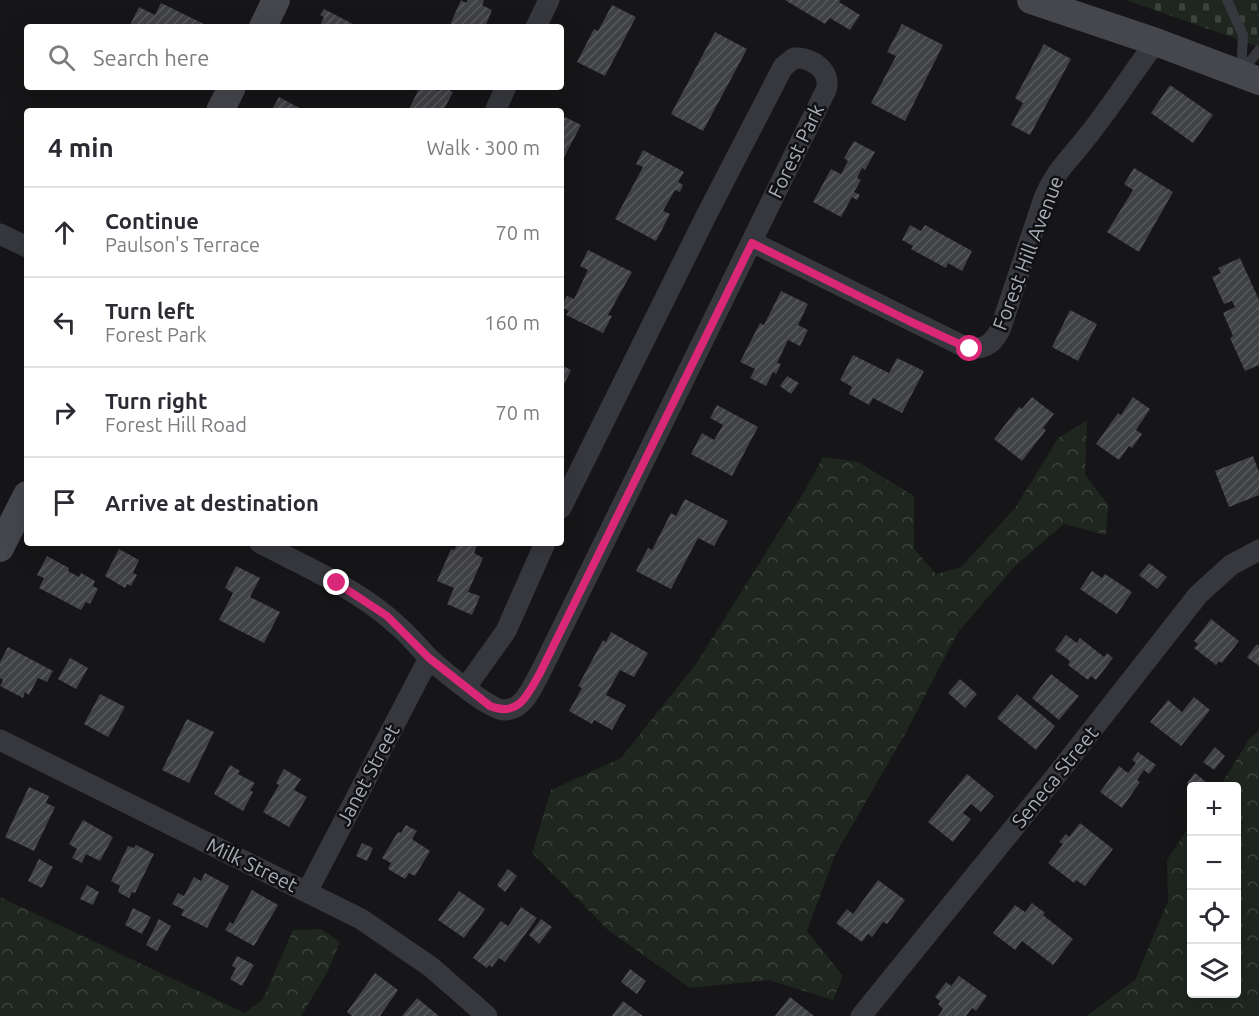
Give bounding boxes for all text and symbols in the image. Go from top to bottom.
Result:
search box [24,24,564,90]
icon: search [45,41,78,74]
text: Search here [93,45,209,70]
street label: Forest Park [763,100,828,202]
text: 4 min [48,133,114,162]
text: Walk · 300 m [427,136,540,159]
street label: Forest Hill Avenue [988,173,1068,333]
text: Continue [105,208,199,233]
icon: ahead [48,216,81,249]
text: 70 m [496,221,540,244]
text: Paulson's Terrace [105,233,260,256]
text: Turn left [105,298,195,323]
icon: left [48,306,81,339]
text: 160 m [484,311,540,334]
text: Forest Park [105,323,207,346]
route start [956,335,982,361]
text: Turn right [105,388,207,413]
icon: right [48,396,81,429]
text: 70 m [496,401,540,424]
text: Forest Hill Road [105,413,247,436]
icon: arrive [48,486,81,519]
text: Arrive at destination [105,490,319,515]
route end [323,569,349,595]
street label: Janet Street [331,720,404,829]
street label: Seneca Street [1007,721,1103,832]
map controls [1187,782,1241,998]
button: + [1187,782,1241,836]
street label: Milk Street [203,833,301,896]
button: − [1187,836,1241,890]
button: locate [1187,890,1241,944]
button: layers [1187,944,1241,998]

